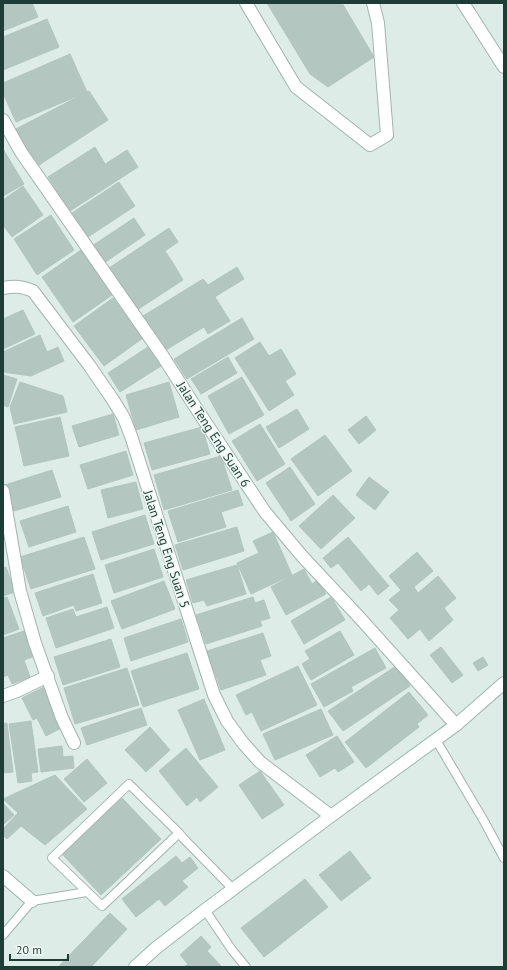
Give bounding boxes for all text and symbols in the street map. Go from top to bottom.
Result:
street label: Jalan Teng Eng Suan 6 [172,377,254,490]
street label: Jalan Teng Eng Suan 5 [139,487,194,610]
scale bar [10,936,68,962]
text: 20 m [16,942,42,957]

